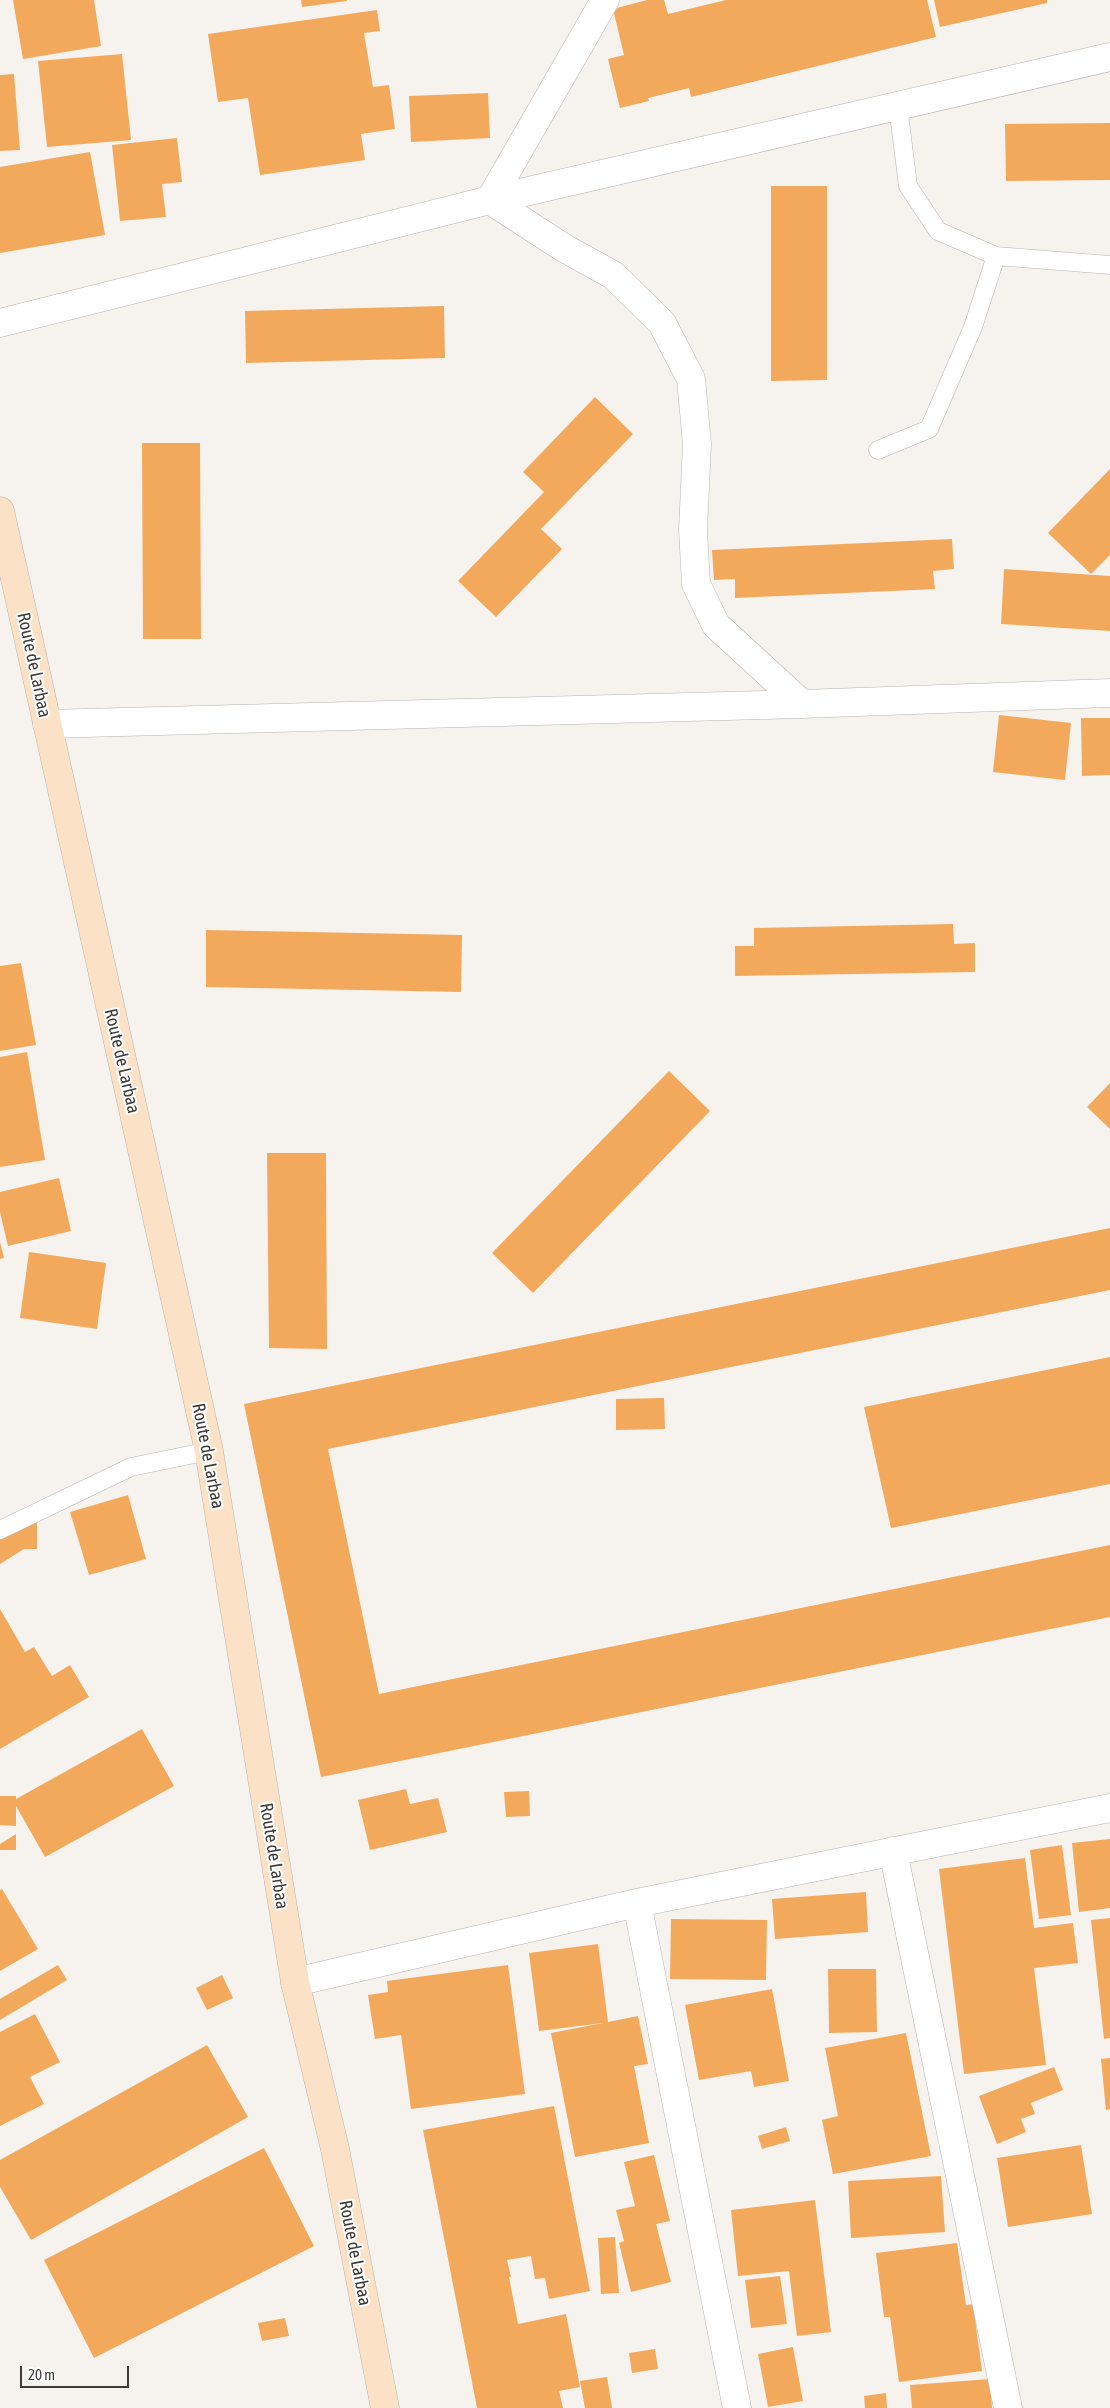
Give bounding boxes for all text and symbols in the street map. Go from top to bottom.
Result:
street label: Route de Larbaa [12,610,56,720]
street label: Route de Larbaa [99,1006,145,1116]
street label: Route de Larbaa [187,1401,229,1511]
street label: Route de Larbaa [255,1802,293,1910]
street label: Route de Larbaa [334,2198,376,2308]
scale bar [22,2356,131,2388]
text: 20 m [28,2366,55,2383]

